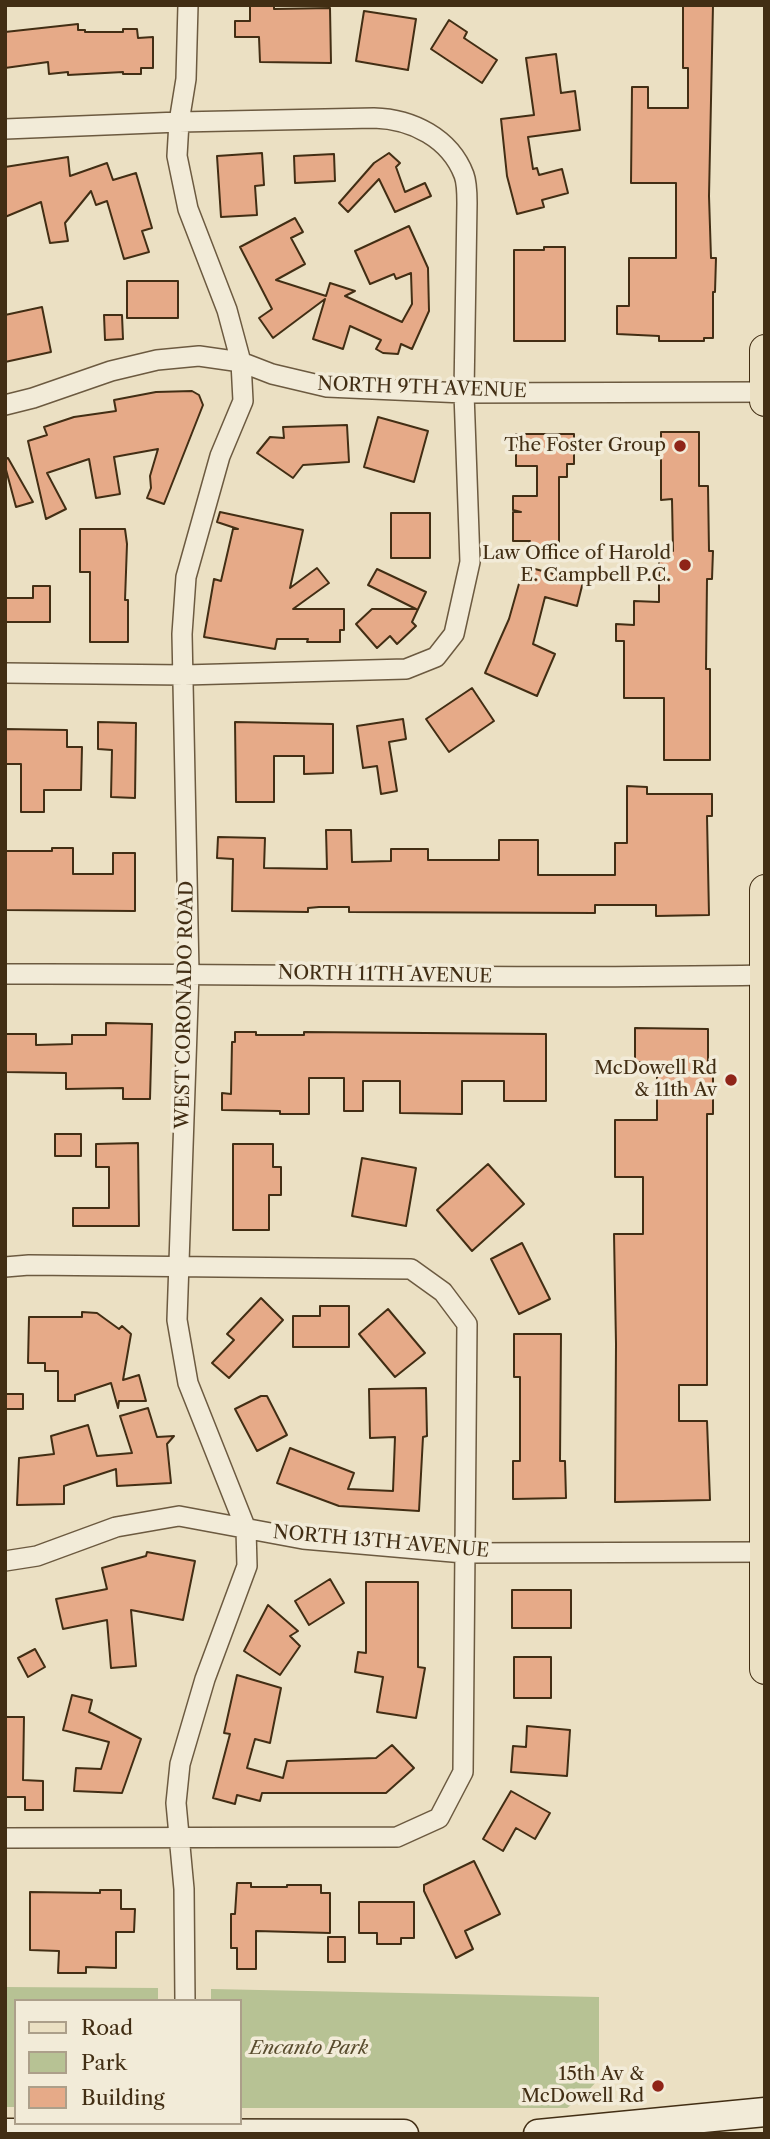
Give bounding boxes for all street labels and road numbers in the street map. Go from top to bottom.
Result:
street label: NORTH 9TH AVENUE [317,373,527,403]
street label: WEST CORONADO ROAD [171,881,199,1129]
street label: NORTH 11TH AVENUE [278,962,492,988]
street label: NORTH 13TH AVENUE [272,1521,490,1563]

